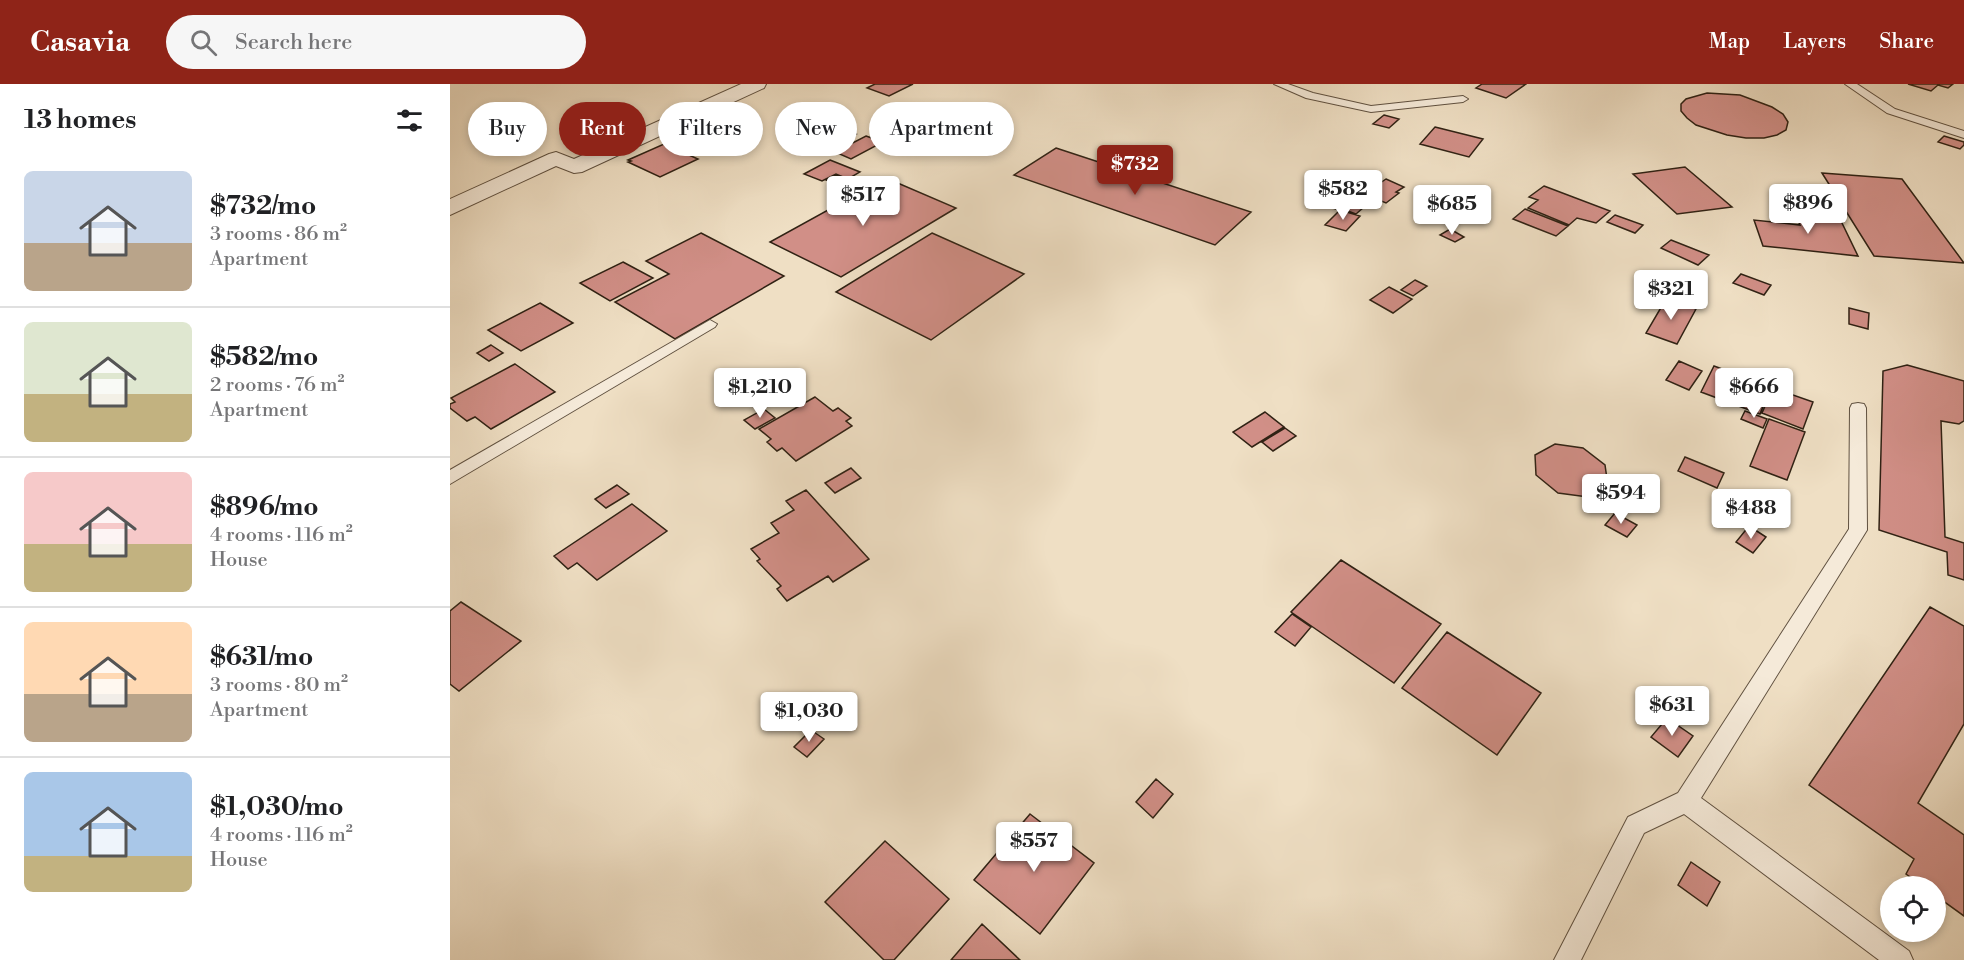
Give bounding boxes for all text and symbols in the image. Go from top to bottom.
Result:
search box [166,15,586,69]
text: Casavia [30,25,130,60]
icon: search [187,26,220,59]
text: Search here [235,29,352,56]
text: Map [1709,29,1750,55]
text: Layers [1783,29,1846,55]
text: Share [1879,29,1934,55]
chip: Buy [468,102,547,156]
chip: Rent [559,102,646,156]
chip: Filters [658,102,763,156]
chip: New [775,102,857,156]
chip: Apartment [869,102,1014,156]
text: 13 homes [24,104,136,136]
icon: filters [393,104,426,137]
pin: $732 [1099,145,1171,196]
text: $732 [1111,152,1159,177]
pin: $582 [1307,170,1379,221]
pin: $517 [827,176,899,227]
text: $582 [1318,177,1368,202]
text: $517 [841,183,885,208]
pin: $896 [1772,184,1844,235]
pin: $685 [1416,185,1488,236]
text: $732/mo [210,190,316,222]
text: $896 [1783,191,1833,216]
text: $685 [1427,192,1477,217]
icon: home [72,195,144,267]
text: 3 rooms · 86 m² [210,222,347,247]
text: Apartment [210,247,308,272]
pin: $321 [1635,270,1707,321]
text: $321 [1648,277,1694,302]
text: $582/mo [210,341,318,373]
icon: home [72,346,144,418]
pin: $1,210 [711,368,809,419]
pin: $666 [1718,368,1790,419]
text: 2 rooms · 76 m² [210,373,344,398]
text: $1,210 [728,375,792,400]
text: $666 [1729,375,1779,400]
text: Apartment [210,398,308,423]
pin: $594 [1585,474,1657,525]
text: $594 [1596,481,1646,506]
pin: $488 [1715,489,1787,540]
text: $896/mo [210,491,319,523]
icon: home [72,496,144,568]
text: $488 [1726,496,1776,521]
text: 4 rooms · 116 m² [210,523,353,548]
text: House [210,548,268,573]
text: $631/mo [210,641,313,673]
icon: home [72,646,144,718]
text: 3 rooms · 80 m² [210,673,348,698]
pin: $631 [1636,686,1708,737]
pin: $1,030 [760,692,858,743]
text: $631 [1649,693,1695,718]
text: Apartment [210,698,308,723]
text: $1,030 [775,699,844,724]
text: $1,030/mo [210,791,344,823]
icon: home [72,796,144,868]
pin: $557 [998,822,1070,873]
text: 4 rooms · 116 m² [210,823,353,848]
text: $557 [1010,829,1058,854]
text: House [210,848,268,873]
map controls [1880,876,1946,942]
button: locate [1880,876,1946,942]

